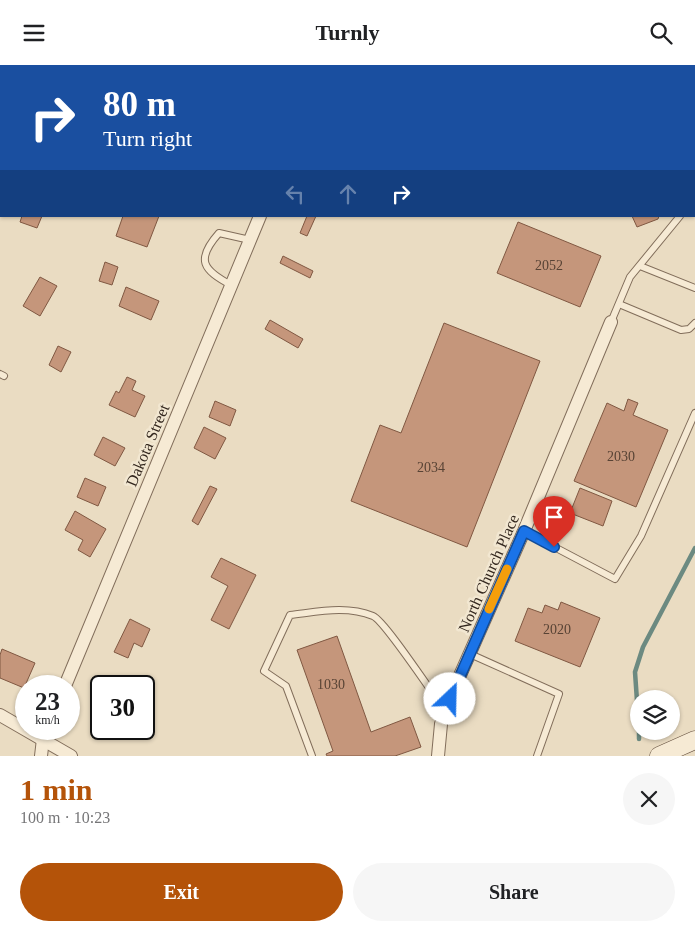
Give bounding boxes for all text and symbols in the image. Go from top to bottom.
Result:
icon: menu [20,19,48,47]
icon: search [647,19,675,47]
text: Turnly [315,20,380,45]
icon: right [20,85,85,150]
text: 80 m [103,85,176,124]
text: Turn right [103,126,192,151]
icon: left [281,180,309,208]
icon: ahead [334,180,362,208]
icon: right [387,180,415,208]
house number: 2052 [535,258,563,273]
street label: Dakota Street [123,401,173,489]
house number: 2030 [607,449,635,464]
house number: 2034 [417,460,445,475]
pin [533,496,575,547]
icon: arrive [540,503,568,531]
street label: North Church Place [455,512,522,635]
house number: 2020 [543,622,571,637]
position arrow [423,672,475,724]
speed limit sign: 30 [90,675,155,740]
house number: 1030 [317,677,345,692]
text: 23 [35,688,60,715]
map controls [630,690,680,740]
button: layers [630,690,680,740]
text: km/h [35,713,60,727]
text: 1 min [20,773,93,806]
button: close [623,773,675,825]
text: 100 m · 10:23 [20,809,110,826]
button: Exit [20,863,343,921]
button: Share [353,863,675,921]

